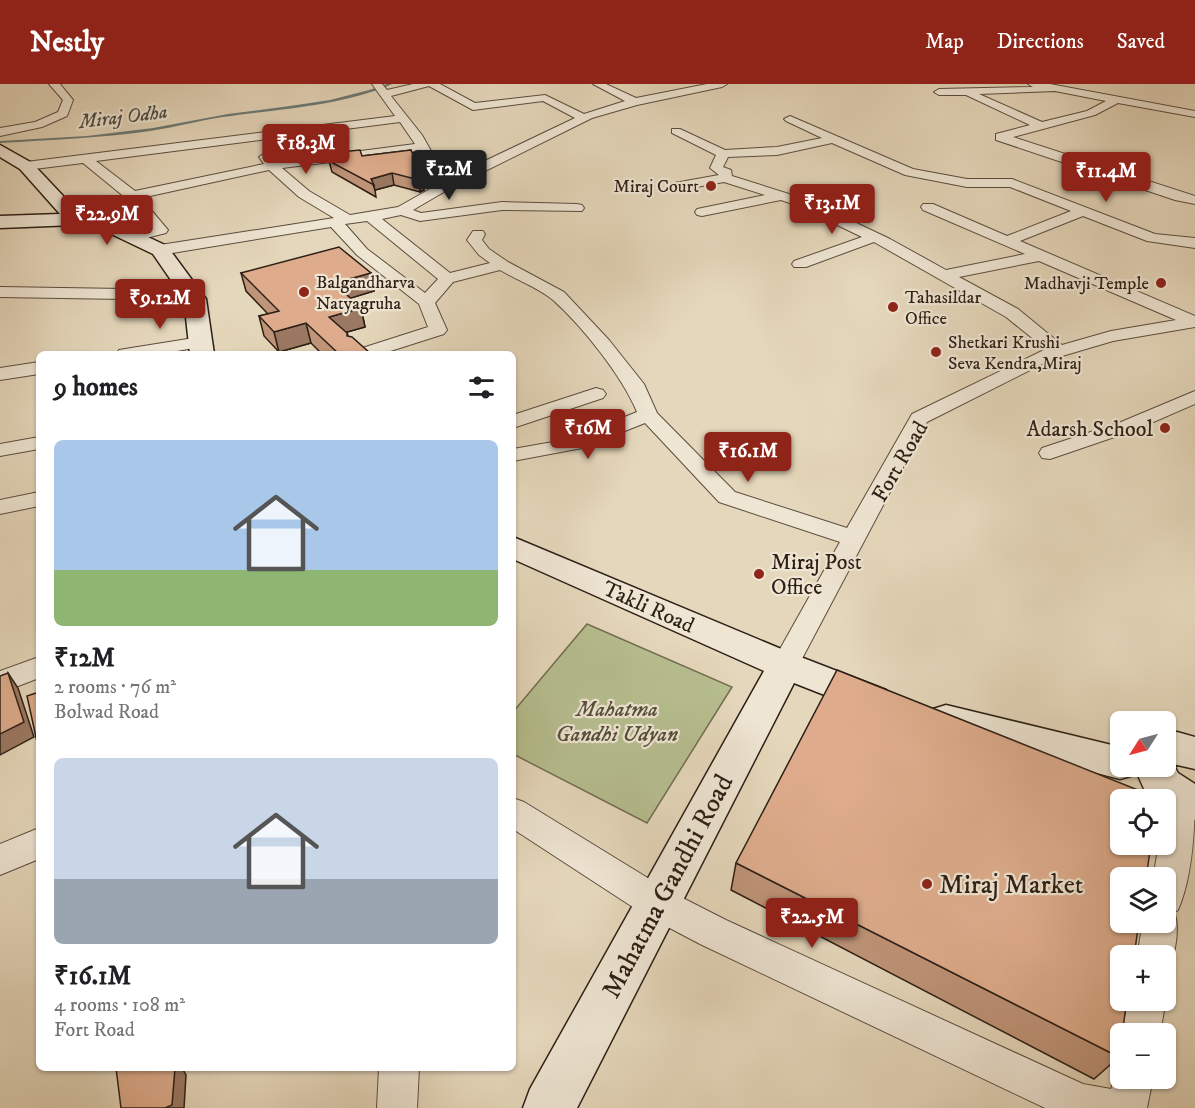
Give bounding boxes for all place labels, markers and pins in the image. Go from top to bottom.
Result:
pin: ₹18.3M [257,124,355,175]
pin: ₹12M [413,150,485,201]
pin: ₹11.4M [1057,152,1155,203]
place label: Miraj Court [613,176,699,198]
marker: Miraj Court [704,179,718,193]
pin: ₹13.1M [783,184,881,235]
pin: ₹22.9M [58,195,156,246]
place label: Balgandharva Natyagruha [316,272,415,315]
place label: Madhavji Temple [1024,273,1149,295]
marker: Madhavji Temple [1154,276,1168,290]
pin: ₹9.12M [111,279,209,330]
marker: Balgandharva Natyagruha [297,285,311,299]
place label: Tahasildar Office [905,287,981,330]
marker: Tahasildar Office [886,300,900,314]
place label: Shetkari Krushi Seva Kendra,Miraj [948,332,1082,375]
marker: Shetkari Krushi Seva Kendra,Miraj [929,345,943,359]
pin: ₹16M [552,409,624,460]
place label: Adarsh School [1026,416,1153,443]
marker: Adarsh School [1158,421,1172,435]
pin: ₹16.1M [699,432,797,483]
place label: Miraj Post Office [771,549,862,601]
marker: Miraj Post Office [752,567,766,581]
place label: Miraj Market [939,868,1084,902]
marker: Miraj Market [920,877,934,891]
pin: ₹22.5M [763,898,861,949]

